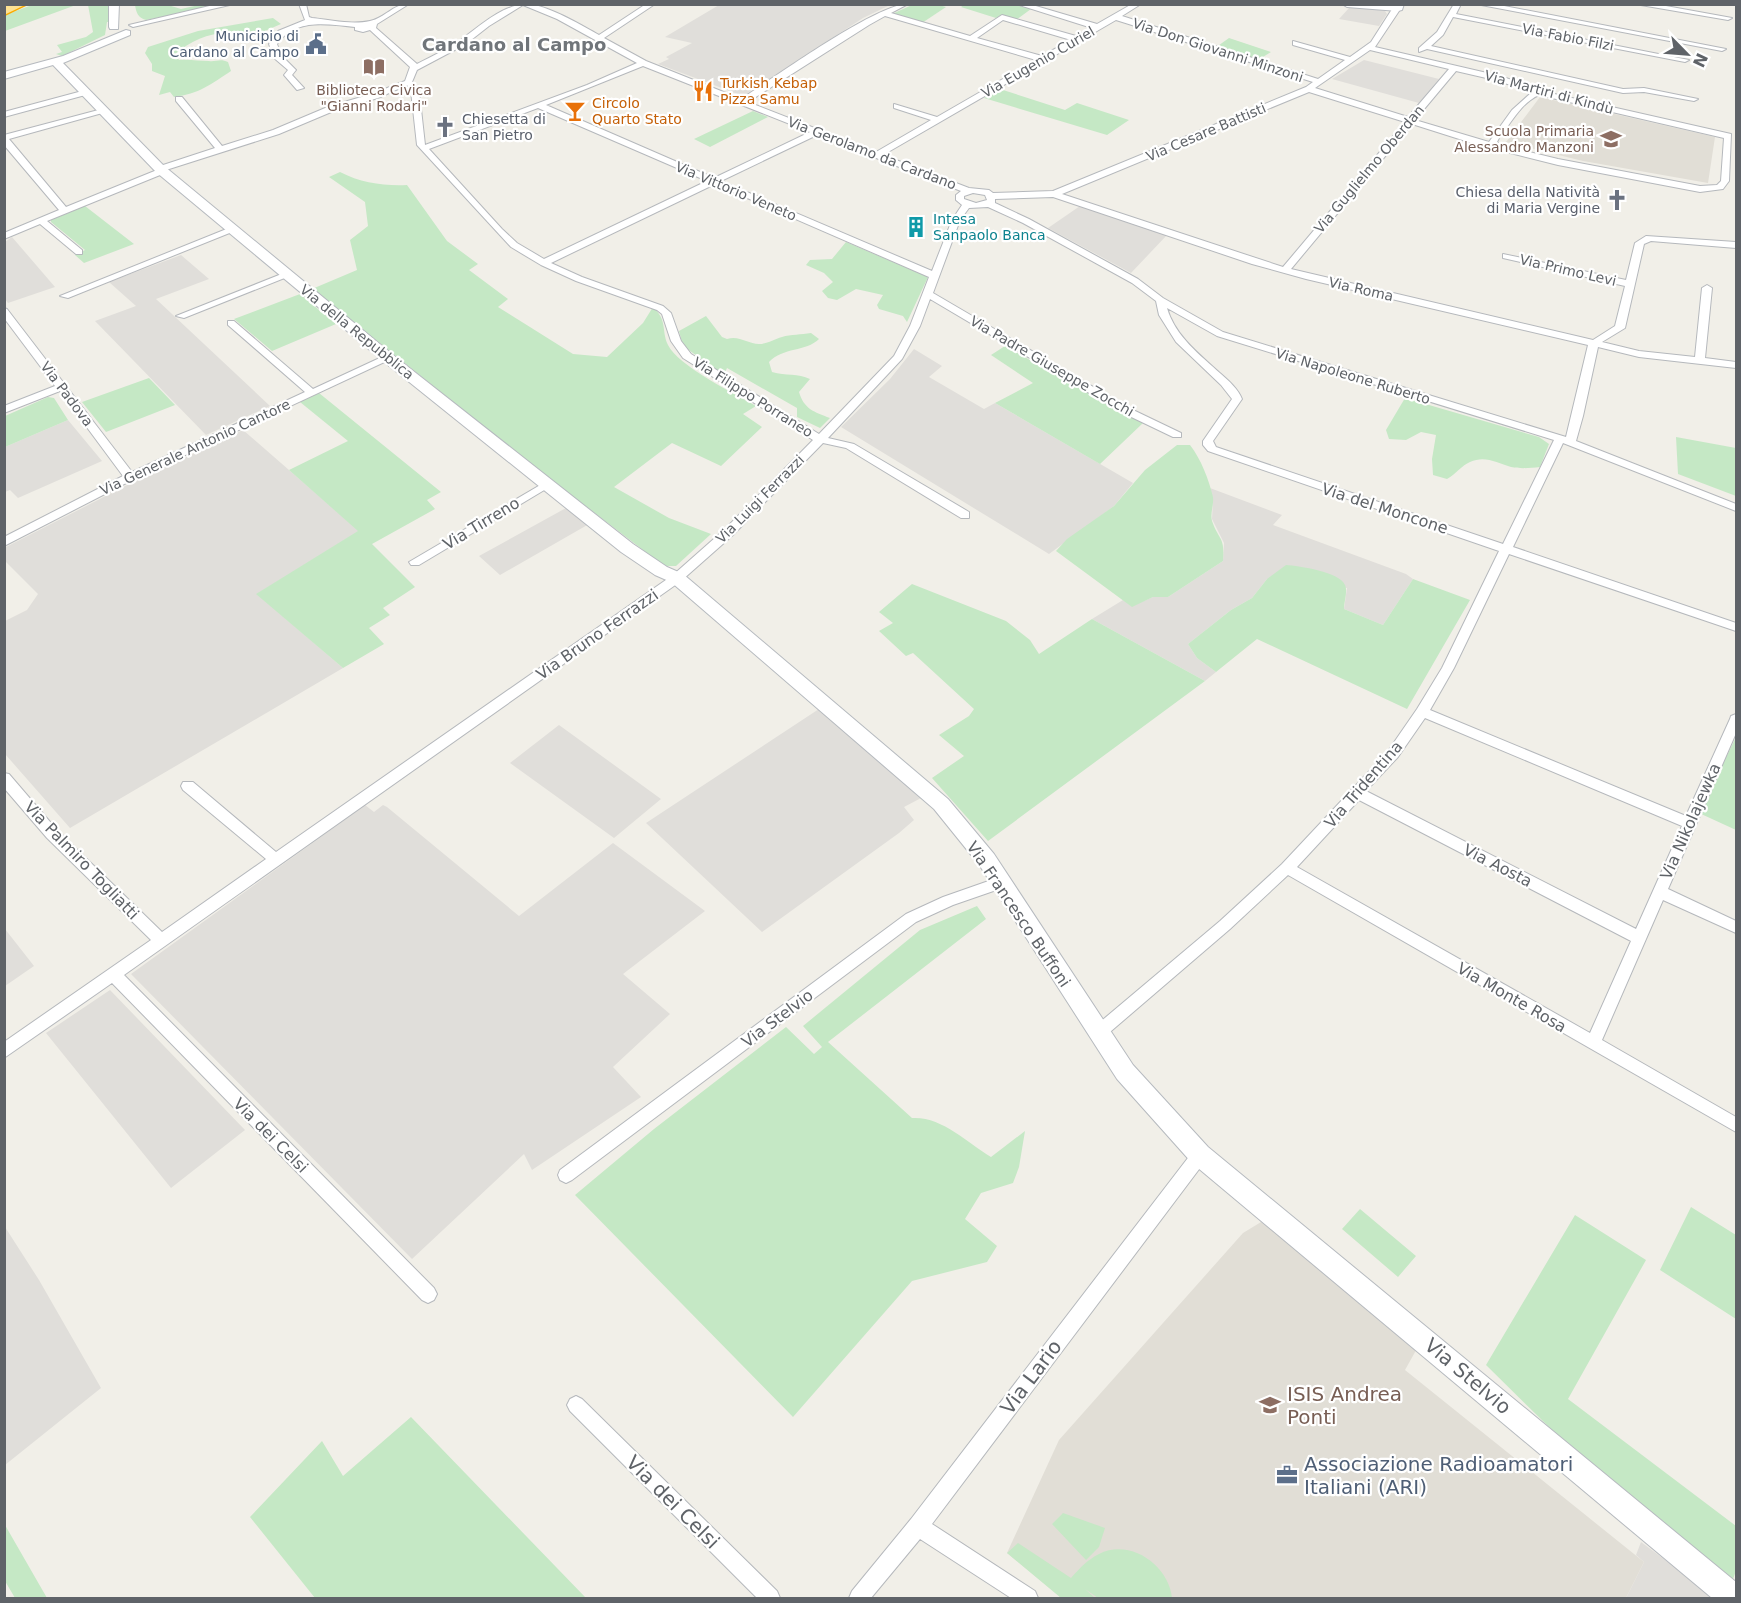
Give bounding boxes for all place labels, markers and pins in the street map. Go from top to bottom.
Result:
place label: Municipio di Cardano al Campo [169,28,299,60]
public building icon: Municipio di Cardano al Campo [304,32,328,56]
library icon: Biblioteca Civica "Gianni Rodari" [362,55,386,79]
place label: Turkish Kebap Pizza Samu [719,75,817,107]
restaurant icon: Turkish Kebap Pizza Samu [691,79,715,103]
place label: Biblioteca Civica "Gianni Rodari" [316,82,432,114]
place label: Circolo Quarto Stato [592,95,682,127]
bar icon: Circolo Quarto Stato [563,99,587,123]
place label: Chiesetta di San Pietro [462,111,546,143]
church icon: Chiesetta di San Pietro [433,115,457,139]
place label: Scuola Primaria Alessandro Manzoni [1454,123,1594,155]
school or university icon: Scuola Primaria Alessandro Manzoni [1599,127,1623,151]
place label: Chiesa della Natività di Maria Vergine [1456,184,1600,216]
church icon: Chiesa della Natività di Maria Vergine [1605,188,1629,212]
place label: Intesa Sanpaolo Banca [933,211,1046,243]
building icon: Intesa Sanpaolo Banca [904,215,928,239]
place label: ISIS Andrea Ponti [1287,1382,1402,1429]
school or university icon: ISIS Andrea Ponti [1258,1393,1282,1417]
place label: Associazione Radioamatori Italiani (ARI) [1304,1452,1573,1499]
office icon: Associazione Radioamatori Italiani (ARI) [1275,1463,1299,1487]

